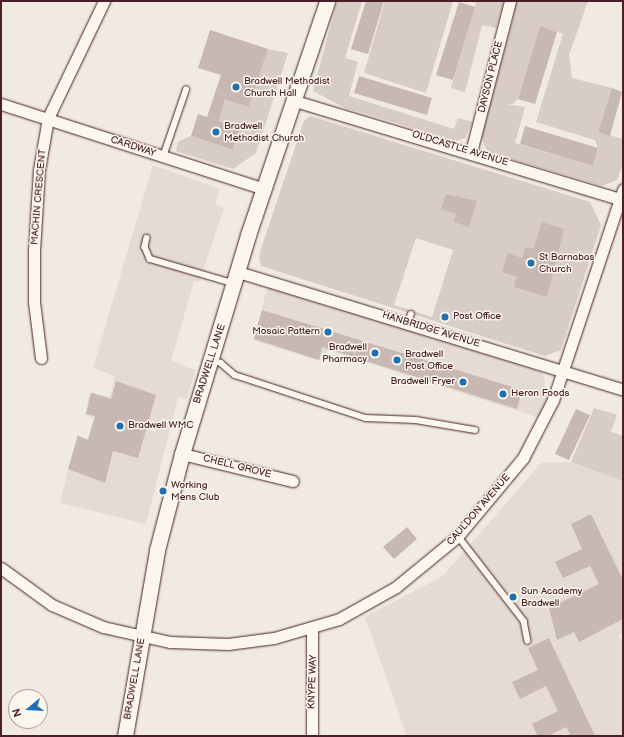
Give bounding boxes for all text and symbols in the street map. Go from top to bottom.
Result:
street label: DAYSON PLACE [476,40,506,114]
place label: Bradwell Methodist Church Hall [244,75,330,98]
marker: Bradwell Methodist Church Hall [231,82,241,92]
place label: Bradwell Methodist Church [224,120,304,144]
marker: Bradwell Methodist Church [211,127,221,137]
street label: OLDCASTLE AVENUE [410,129,510,169]
street label: CARDWAY [109,134,157,160]
street label: MACHIN CRESCENT [29,149,49,245]
place label: St Barnabas Church [539,251,594,274]
marker: St Barnabas Church [526,258,536,268]
street label: HANBRIDGE AVENUE [381,309,481,351]
place label: Post Office [453,311,501,323]
marker: Post Office [440,312,450,322]
street label: BRADWELL LANE [191,323,229,405]
place label: Mosaic Pattern [252,326,320,338]
marker: Mosaic Pattern [323,327,333,337]
place label: Bradwell Pharmacy [322,341,367,364]
marker: Bradwell Pharmacy [370,348,380,358]
place label: Bradwell Post Office [405,348,453,372]
marker: Bradwell Post Office [392,355,402,365]
place label: Bradwell Fryer [390,376,455,388]
marker: Bradwell Fryer [458,377,468,387]
place label: Heron Foods [511,388,569,400]
marker: Heron Foods [498,389,508,399]
place label: Bradwell WMC [128,420,194,432]
marker: Bradwell WMC [115,421,125,431]
street label: CHELL GROVE [202,453,272,481]
street label: CAULDON AVENUE [445,472,513,548]
place label: Working Mens Club [171,479,219,502]
marker: Working Mens Club [158,486,168,496]
place label: Sun Academy Bradwell [521,585,582,608]
marker: Sun Academy Bradwell [508,592,518,602]
street label: BRADWELL LANE [122,637,148,721]
street label: KNYPE WAY [306,654,320,710]
north arrow [8,689,48,729]
text: N [10,707,25,719]

